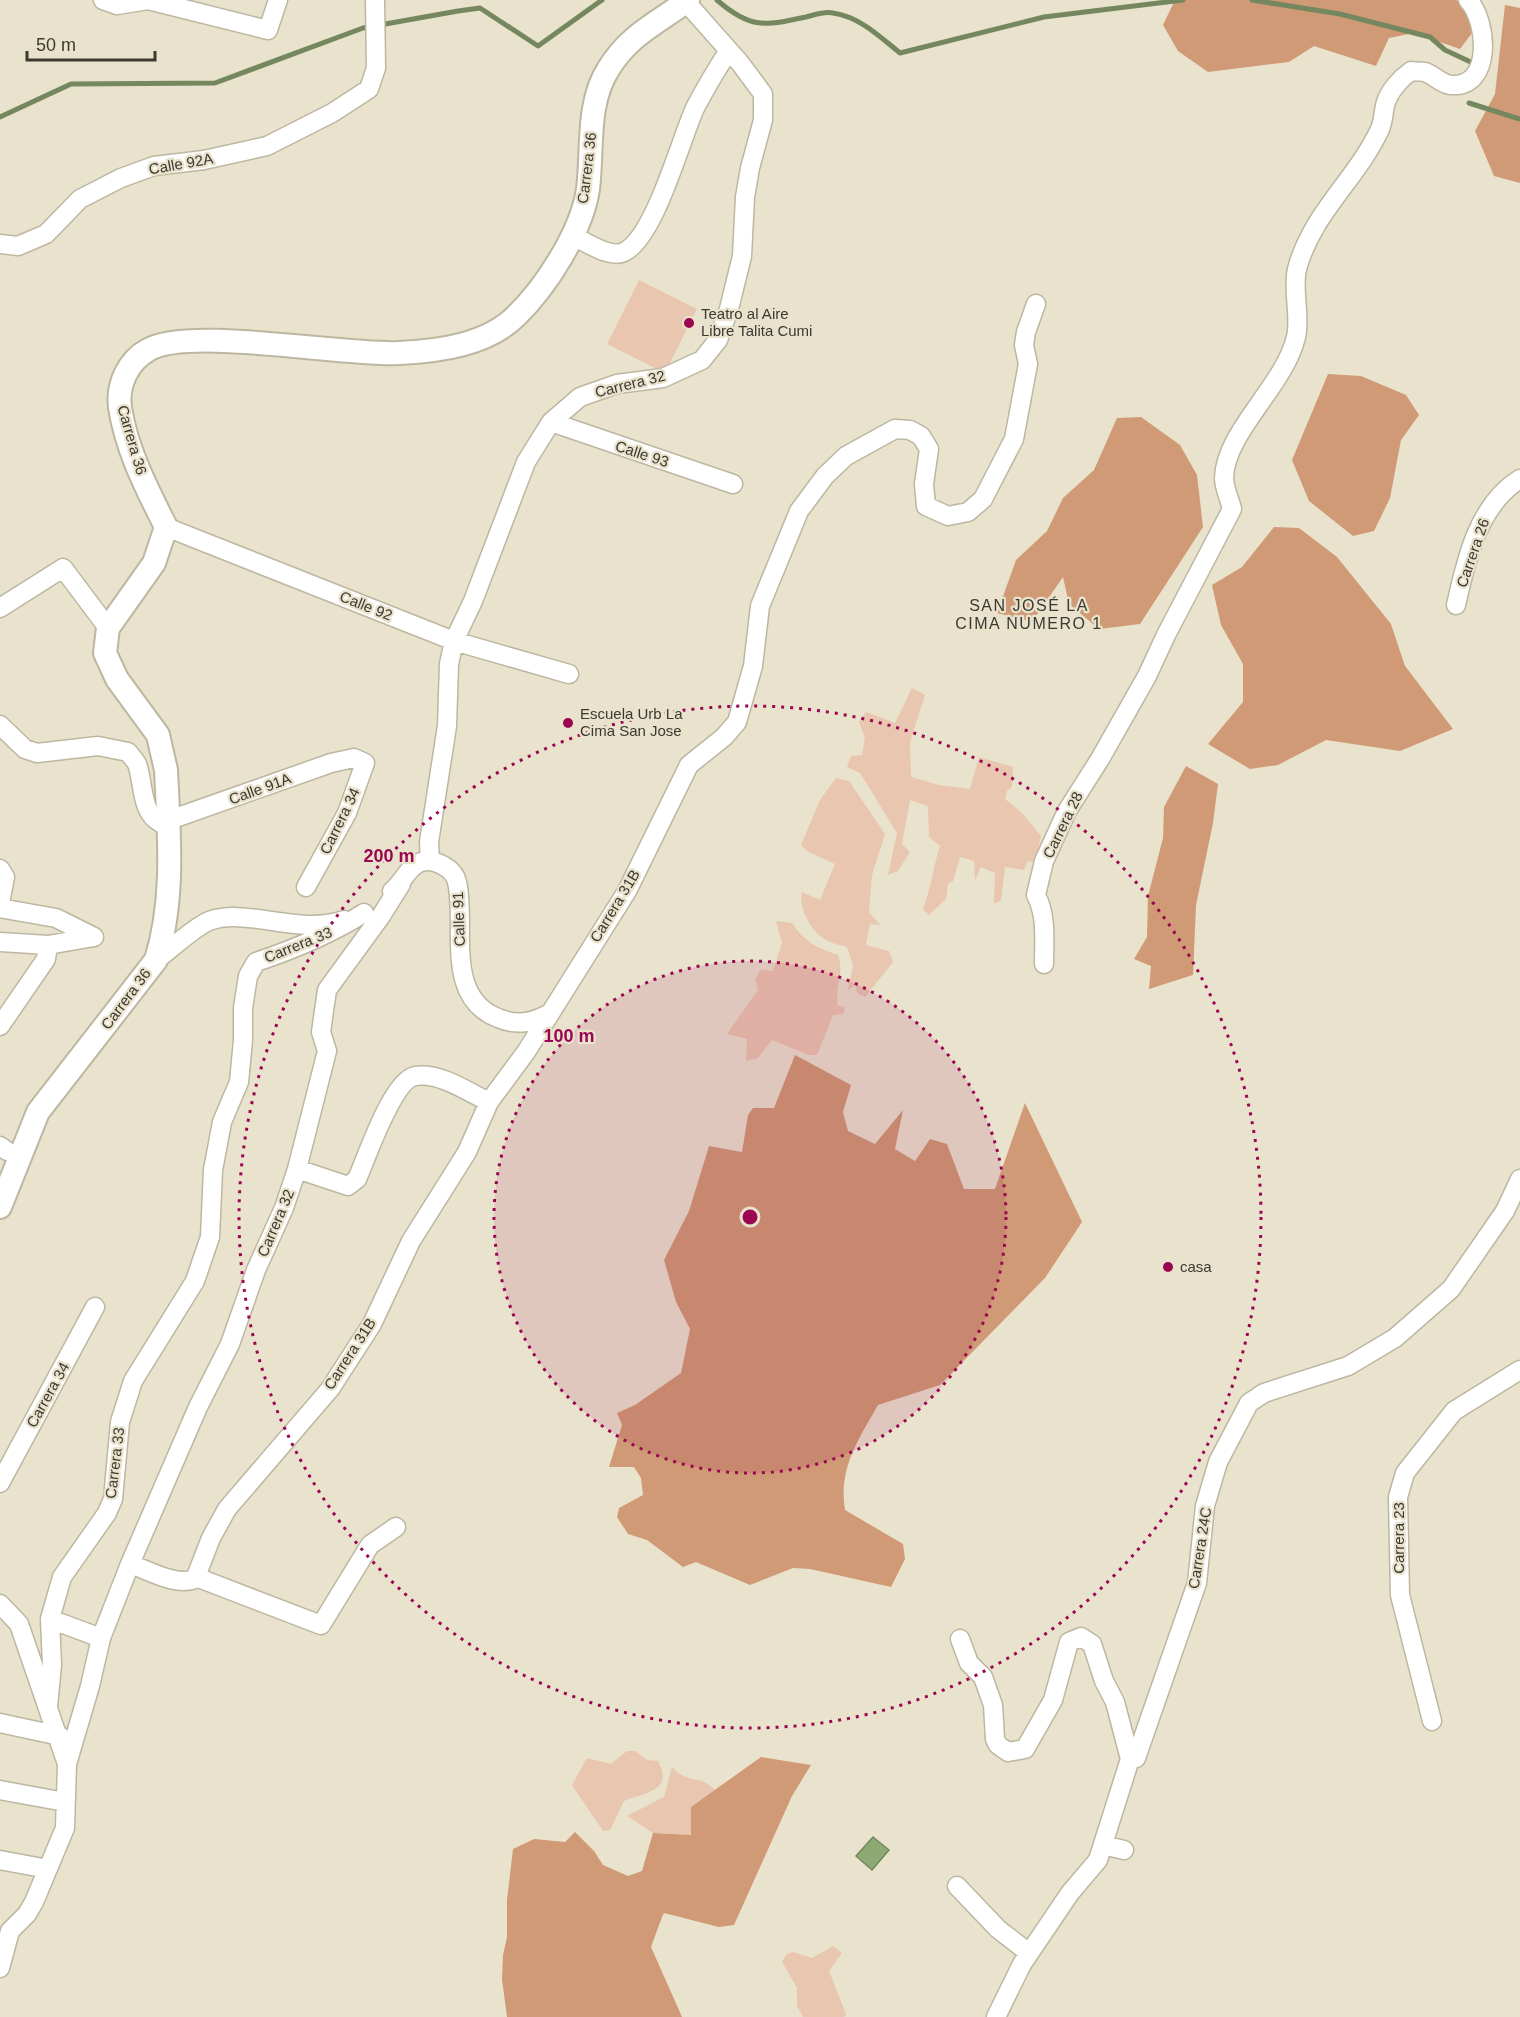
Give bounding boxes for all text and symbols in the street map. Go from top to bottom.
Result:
scale bar [27,24,154,62]
text: 50 m [36,35,76,55]
street label: Carrera 36 [574,131,599,205]
street label: Calle 92A [147,149,214,178]
place label: Teatro al Aire Libre Talita Cumi [701,305,812,339]
marker: Teatro al Aire Libre Talita Cumi [682,316,696,330]
street label: Carrera 32 [593,367,667,400]
street label: Carrera 36 [114,403,151,477]
street label: Calle 93 [613,437,671,470]
street label: Carrera 26 [1453,516,1492,590]
street label: Calle 92 [337,587,395,624]
district label: SAN JOSÉ LA CIMA NUMERO 1 [955,596,1103,632]
place label: Escuela Urb La Cima San Jose [580,705,683,739]
marker: Escuela Urb La Cima San Jose [561,716,575,730]
street label: Calle 91A [226,769,293,808]
street label: Carrera 34 [316,785,363,857]
street label: Carrera 28 [1039,789,1086,861]
text: 200 m [363,846,415,866]
street label: Carrera 31B [586,866,643,945]
street label: Calle 91 [449,891,468,947]
street label: Carrera 33 [261,923,334,966]
street label: Carrera 36 [97,965,154,1032]
text: 100 m [543,1026,595,1046]
street label: Carrera 32 [254,1186,297,1259]
centre of rings [740,1207,760,1227]
place label: casa [1180,1258,1212,1275]
marker: casa [1161,1260,1175,1274]
street label: Carrera 31B [320,1315,379,1393]
street label: Carrera 34 [23,1359,72,1430]
street label: Carrera 33 [102,1426,127,1500]
street label: Carrera 23 [1390,1502,1407,1574]
street label: Carrera 24C [1185,1506,1214,1590]

